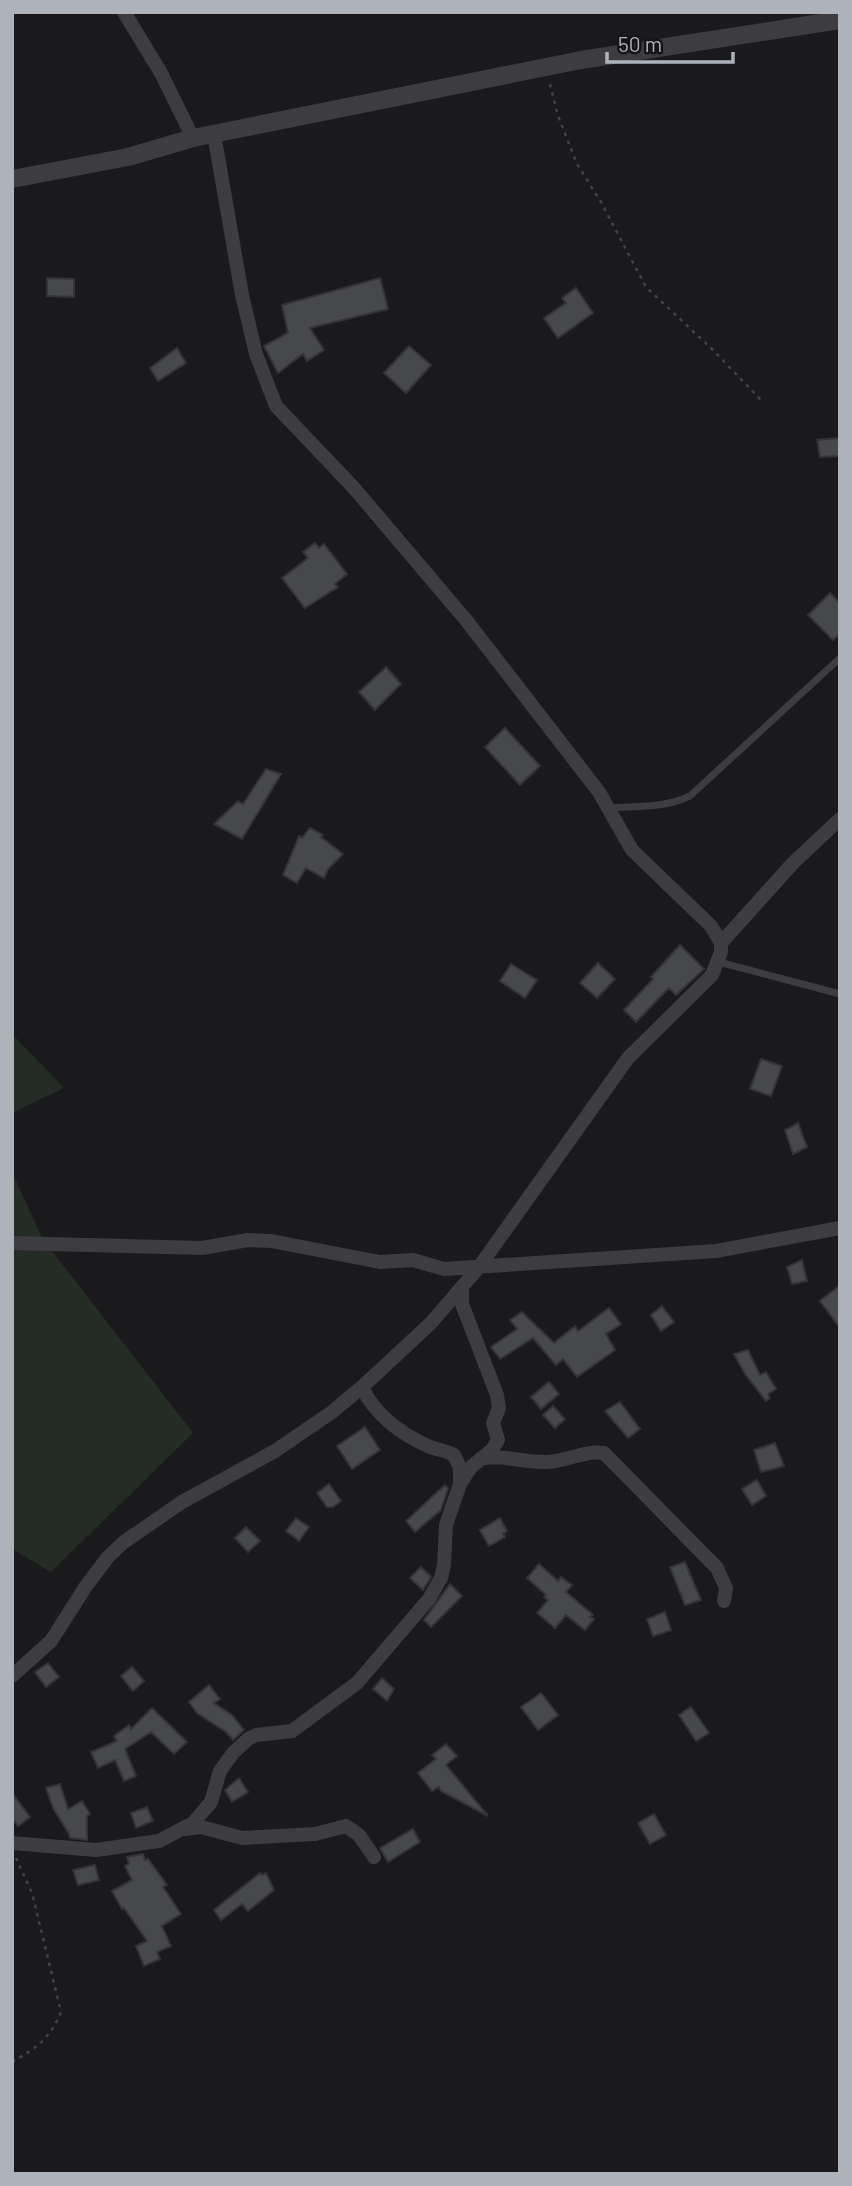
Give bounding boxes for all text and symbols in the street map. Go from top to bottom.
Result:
scale bar [607,21,733,65]
text: 50 m [618,31,662,56]

